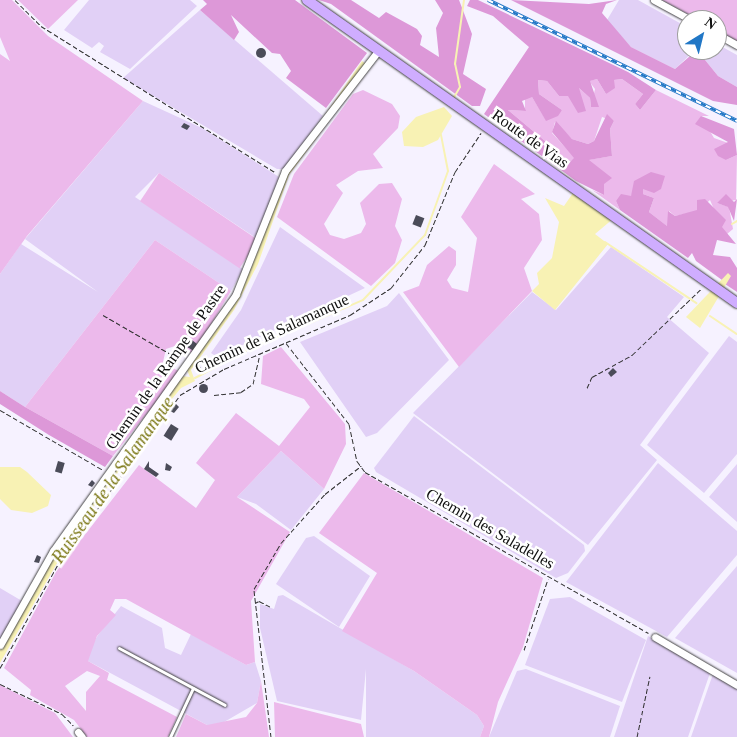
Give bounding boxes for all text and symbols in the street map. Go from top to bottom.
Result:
north arrow [677,10,727,60]
text: N [702,14,719,32]
street label: Route de Vias [488,105,572,173]
street label: Chemin de la Rampe de Pastre [102,281,230,453]
street label: Chemin de la Salamanque [192,290,352,378]
water label: Ruisseau de la Salamanque [47,393,179,567]
street label: Chemin des Saladelles [422,484,558,574]

